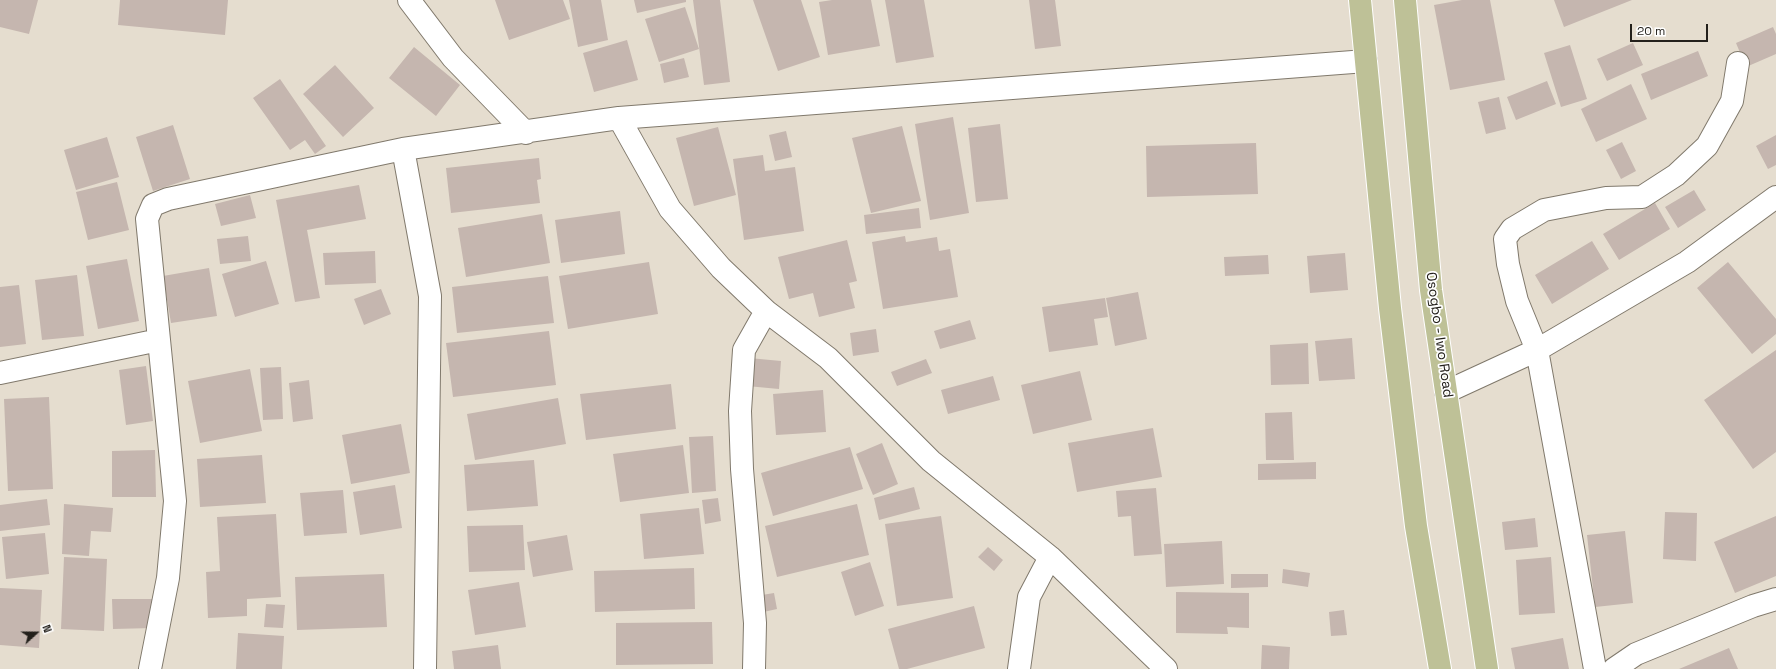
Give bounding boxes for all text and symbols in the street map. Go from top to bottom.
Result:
scale bar [1632,16,1710,42]
text: 20 m [1637,23,1665,39]
street label: Osogbo - Iwo Road [1422,271,1456,399]
north arrow [16,613,56,653]
text: N [39,623,55,635]

